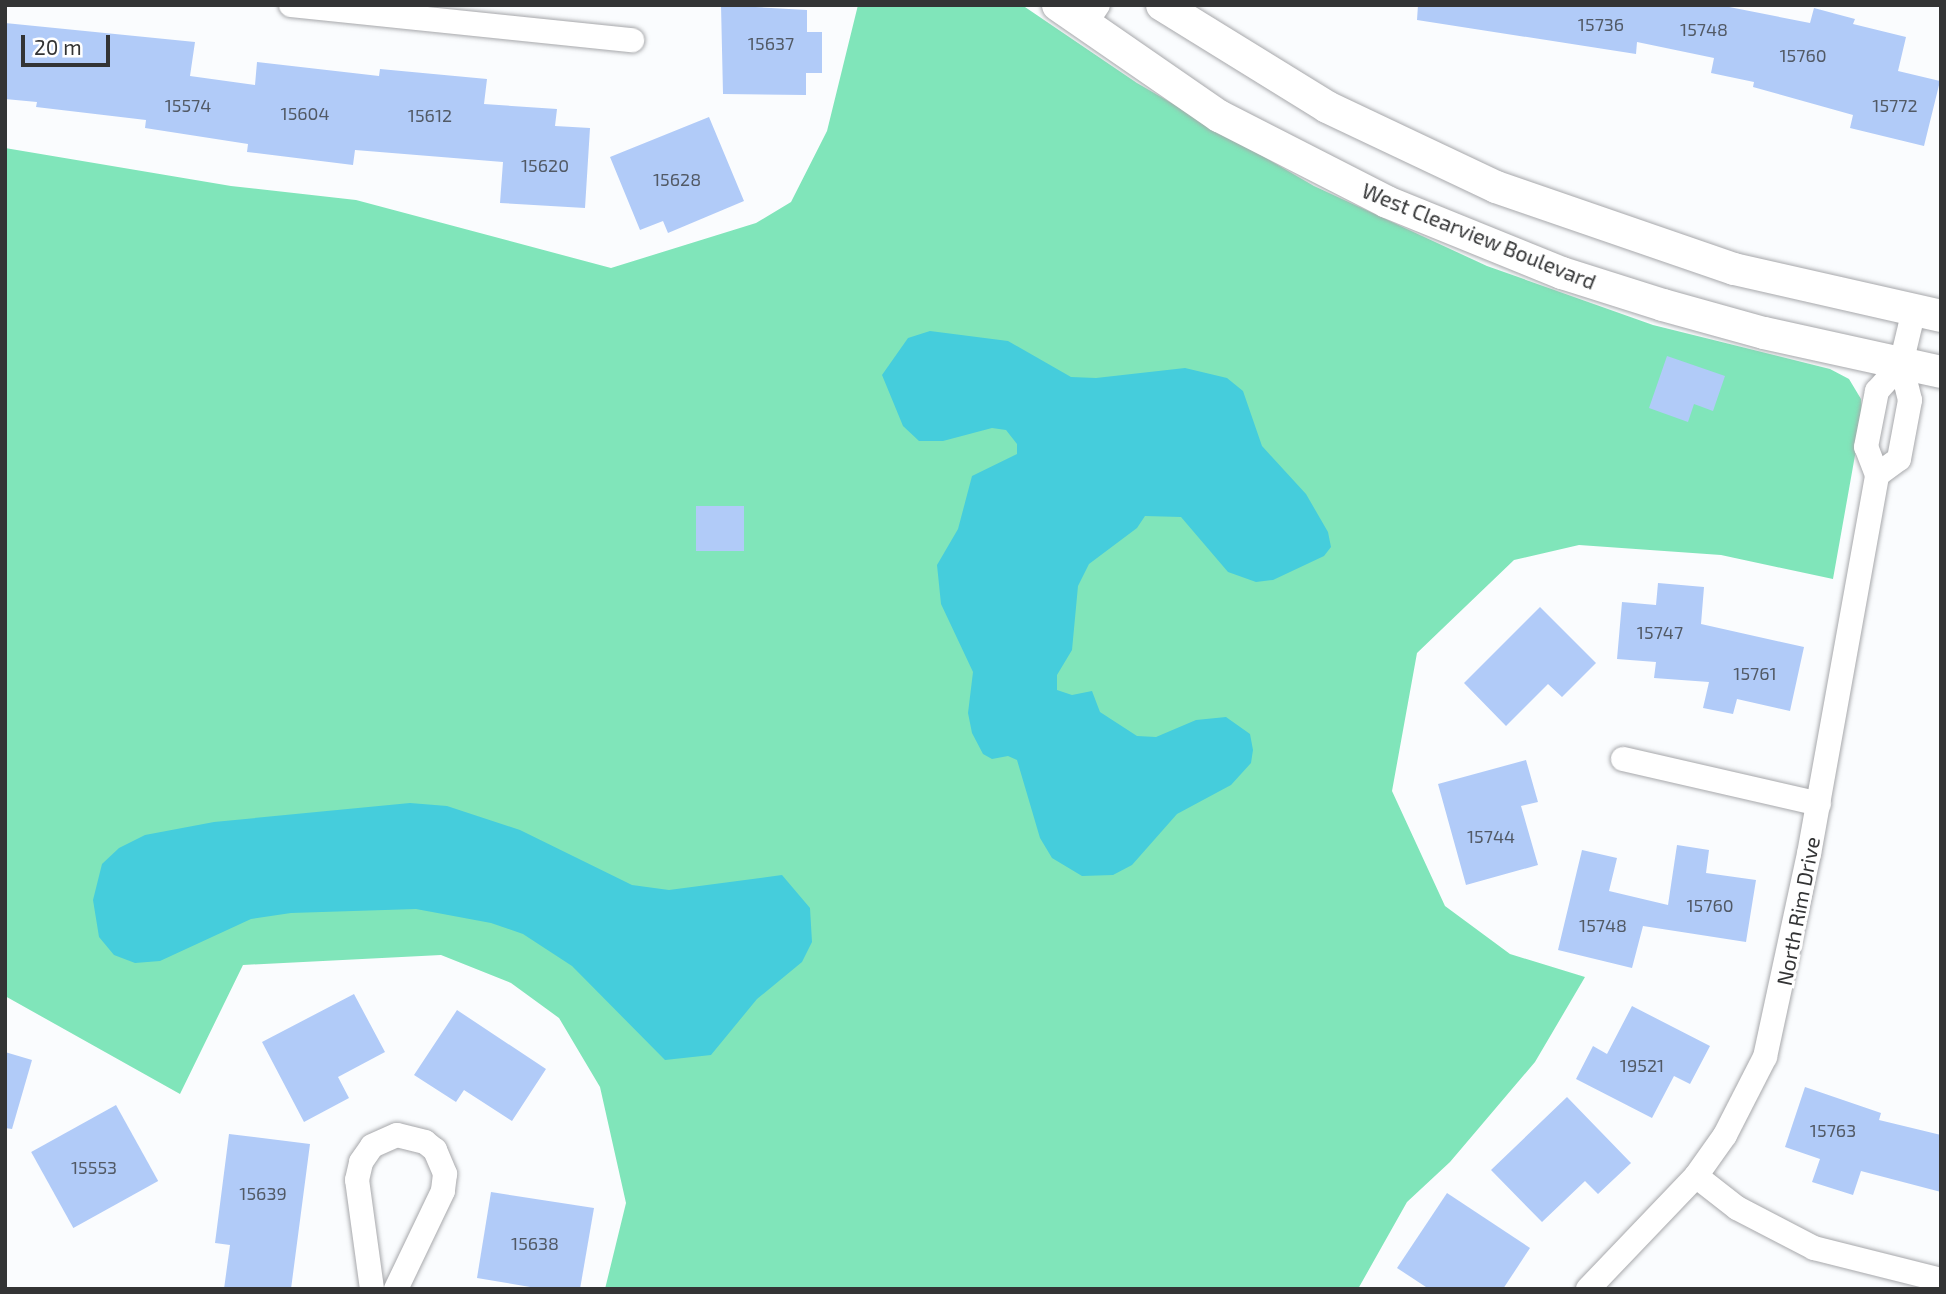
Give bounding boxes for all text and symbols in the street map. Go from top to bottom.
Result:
house number: 15736 [1578,13,1624,35]
house number: 15748 [1680,18,1728,40]
scale bar [24,21,114,65]
house number: 15637 [748,32,794,54]
text: 20 m [34,34,82,59]
house number: 15760 [1779,44,1827,66]
house number: 15574 [165,94,211,116]
house number: 15772 [1872,94,1918,116]
house number: 15604 [280,102,330,124]
house number: 15612 [408,104,452,126]
house number: 15620 [521,154,569,176]
house number: 15628 [653,168,701,190]
street label: West Clearview Boulevard [1358,177,1600,295]
house number: 15747 [1637,621,1683,643]
house number: 15761 [1733,662,1777,684]
house number: 15744 [1467,825,1515,847]
street label: North Rim Drive [1771,834,1825,988]
house number: 15760 [1686,894,1734,916]
house number: 15748 [1579,914,1627,936]
house number: 19521 [1620,1054,1664,1076]
house number: 15763 [1810,1119,1856,1141]
house number: 15553 [71,1156,117,1178]
house number: 15639 [239,1182,287,1204]
house number: 15638 [511,1232,559,1254]

